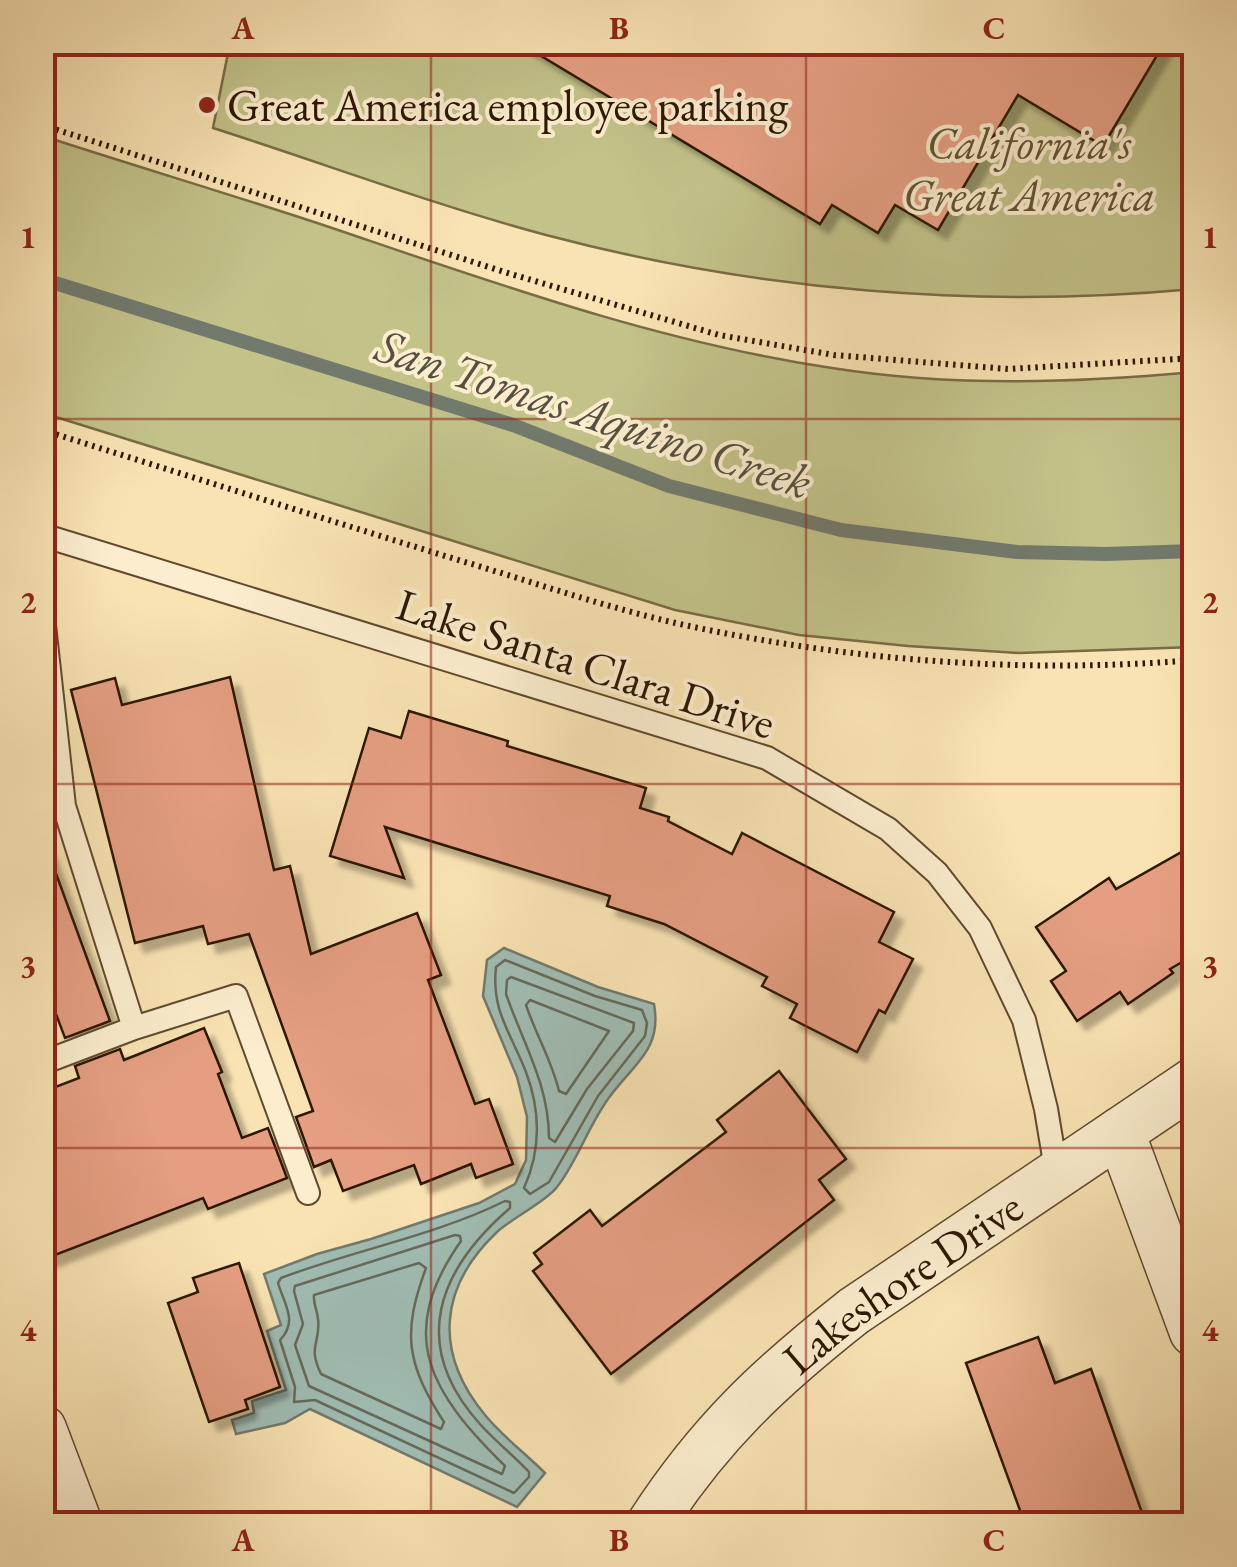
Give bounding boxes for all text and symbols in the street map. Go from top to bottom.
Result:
text: A [230,7,255,49]
text: B [609,7,629,49]
text: C [983,7,1005,49]
place label: Great America employee parking [227,76,789,134]
marker: Great America employee parking [196,94,218,116]
park label: California's Great America [903,114,1155,224]
text: 1 [20,216,36,258]
text: 1 [1202,216,1218,258]
water label: San Tomas Aquino Creek [367,313,820,513]
street label: Lake Santa Clara Drive [389,574,783,752]
text: 2 [20,581,37,623]
text: 2 [1202,581,1219,623]
text: 3 [20,945,36,987]
text: 3 [1202,945,1218,987]
street label: Lakeshore Drive [770,1177,1033,1387]
text: 4 [20,1309,38,1351]
text: 4 [1202,1309,1220,1351]
text: A [230,1519,255,1561]
text: B [609,1519,629,1561]
text: C [983,1519,1005,1561]

